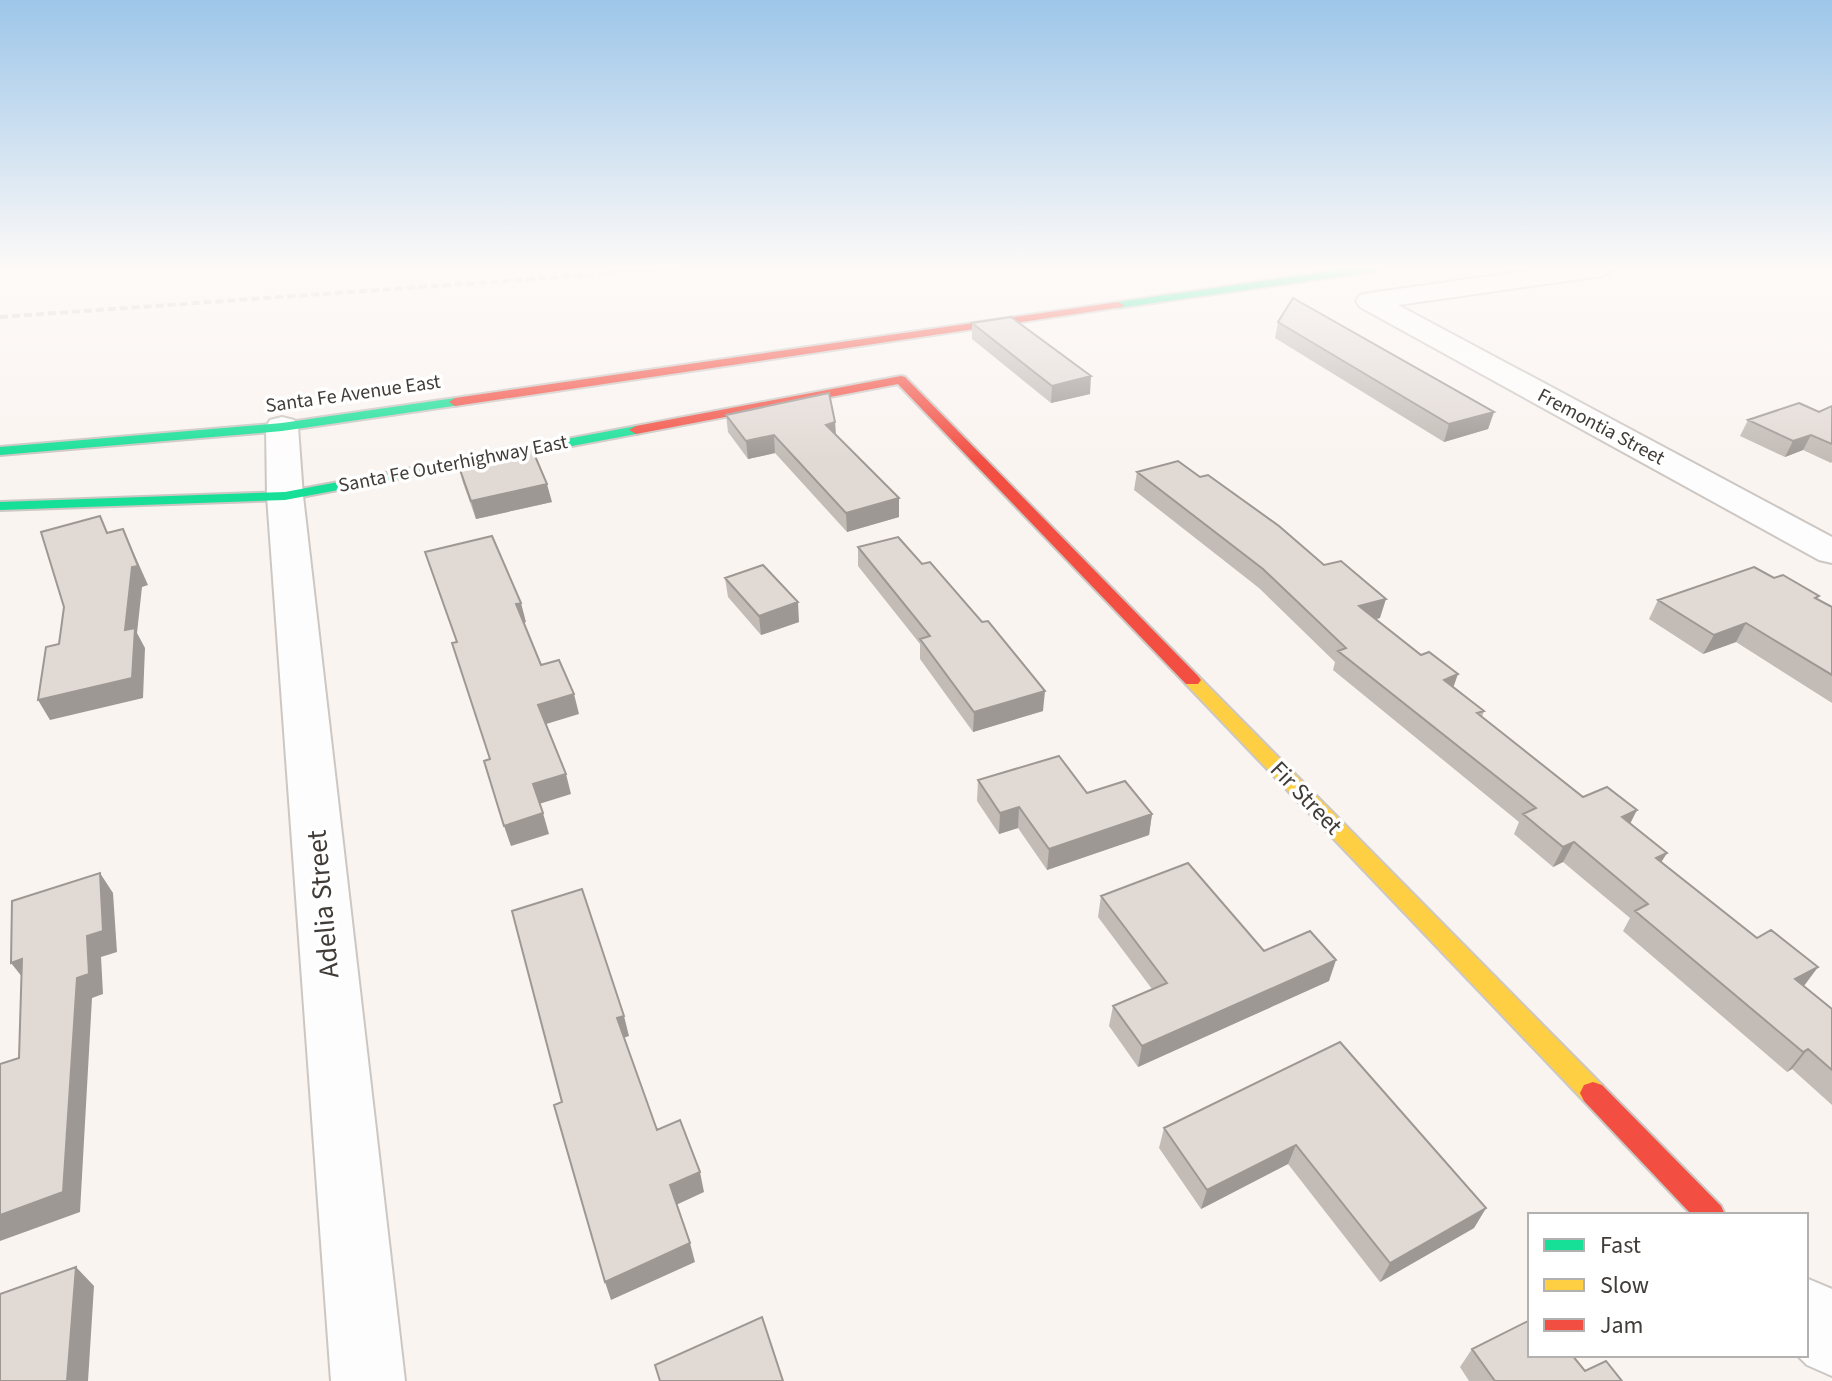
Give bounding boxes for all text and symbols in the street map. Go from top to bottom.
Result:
street label: Santa Fe Avenue East [264,368,443,420]
street label: Fremontia Street [1532,382,1670,472]
street label: Santa Fe Outerhighway East [336,428,570,500]
street label: Fir Street [1262,753,1350,843]
street label: Adelia Street [297,828,349,980]
legend [1528,1213,1808,1357]
text: Fast [1600,1228,1641,1263]
text: Slow [1600,1268,1649,1303]
text: Jam [1600,1308,1644,1343]

